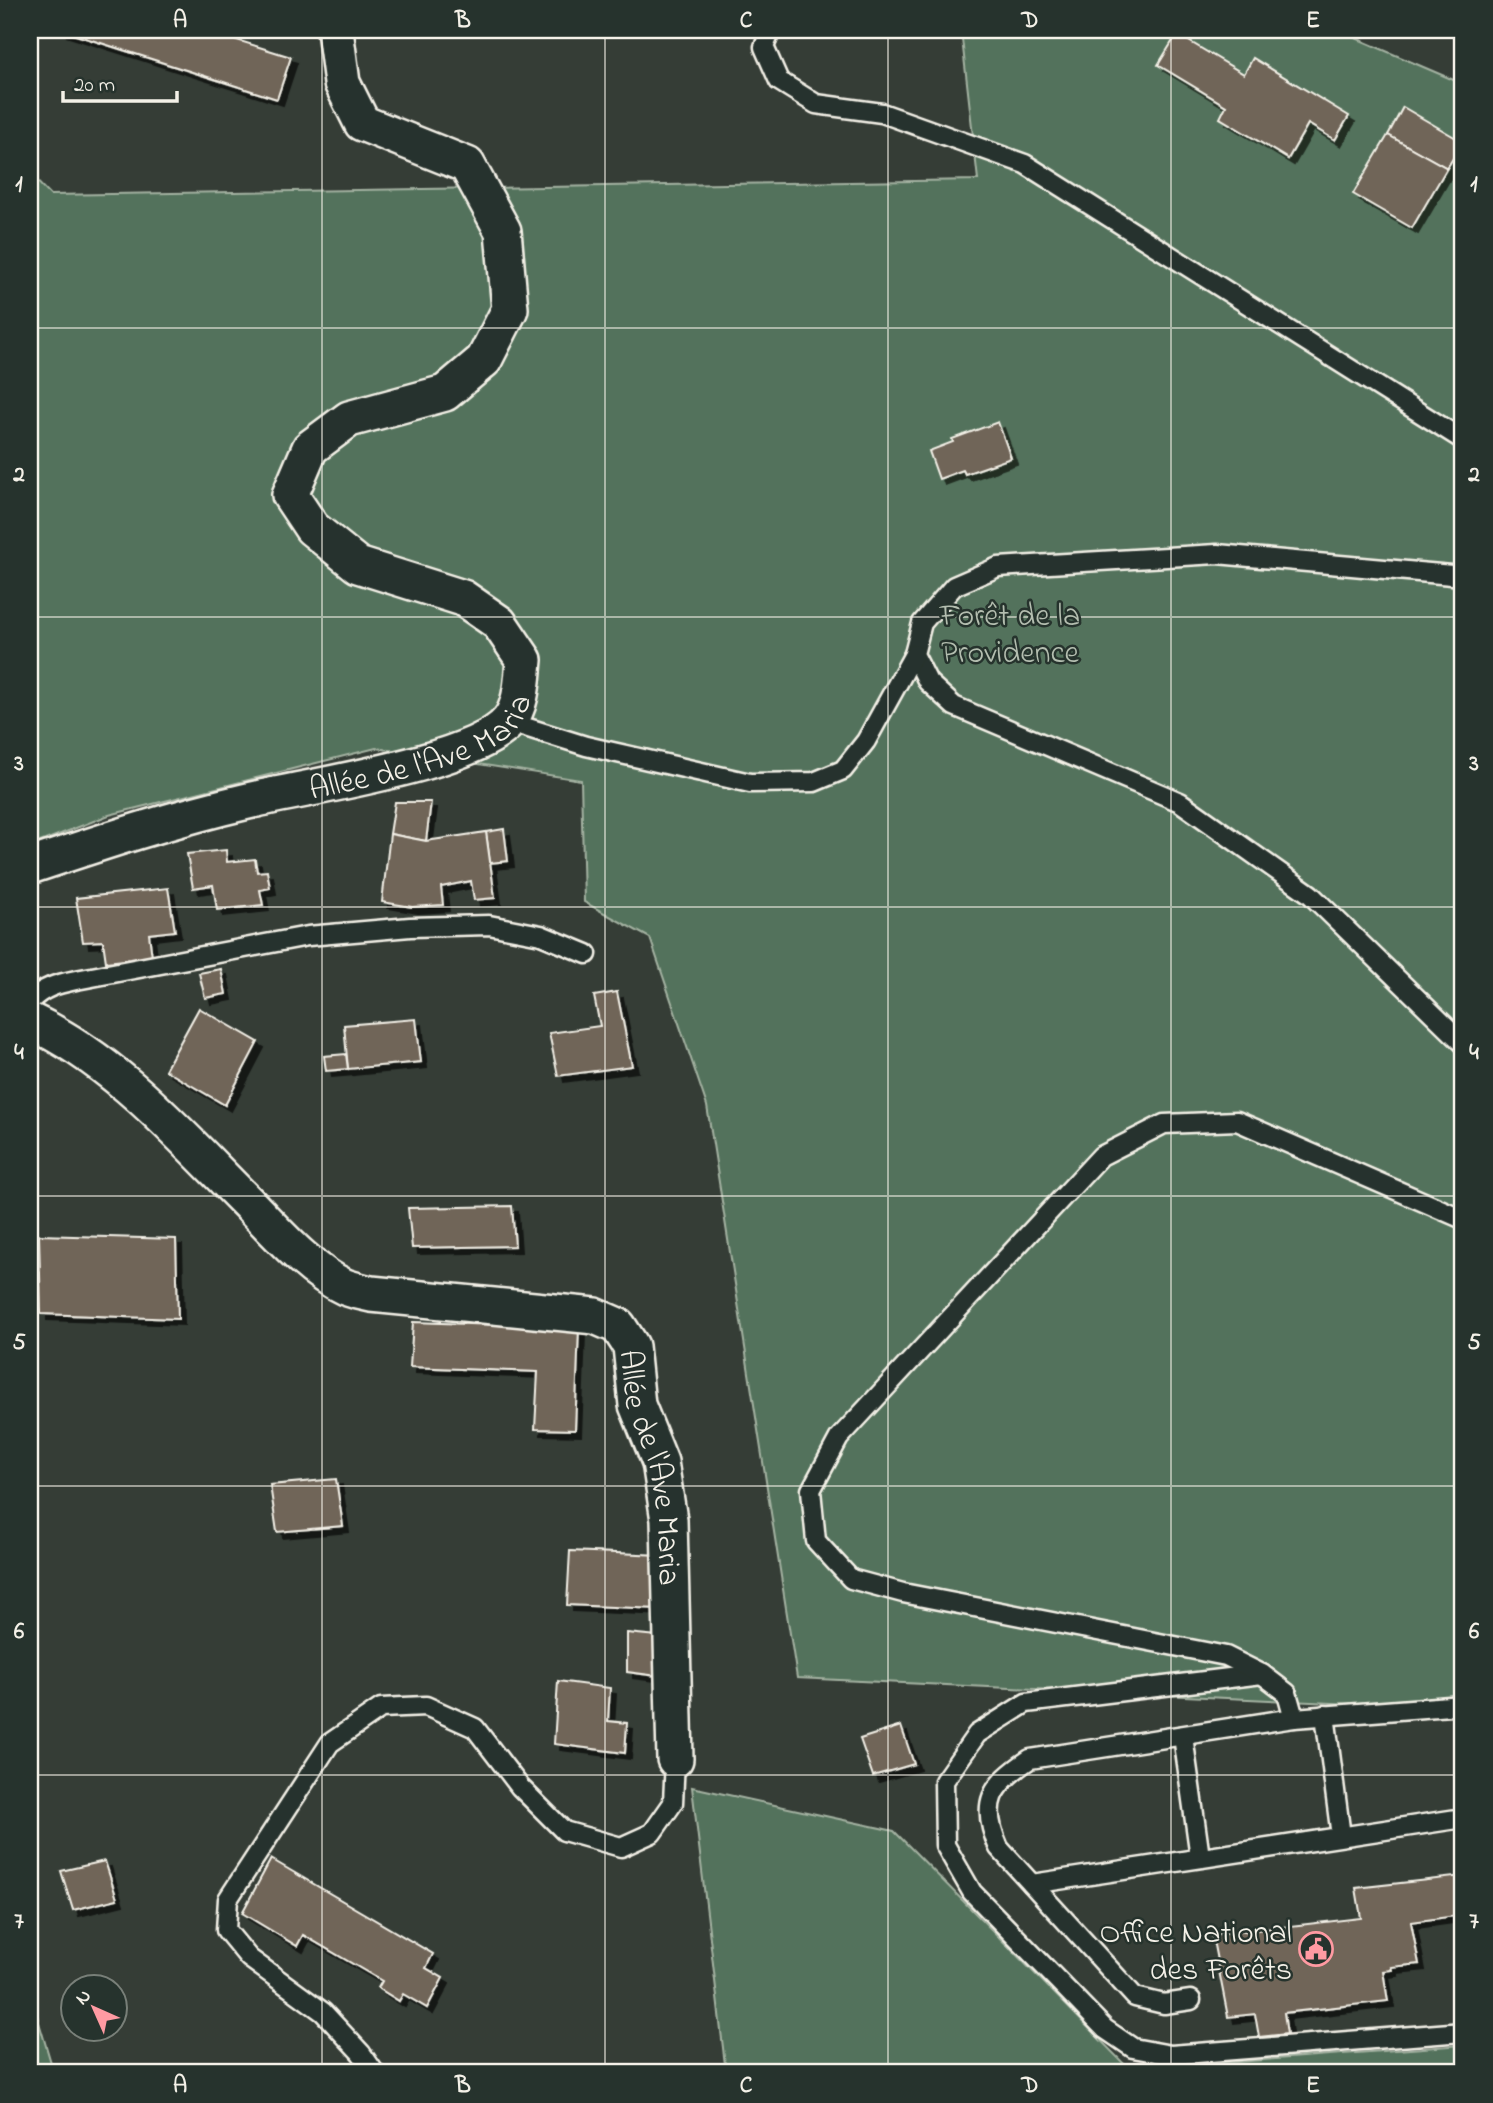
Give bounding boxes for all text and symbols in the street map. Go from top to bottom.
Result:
text: A [173,5,187,38]
text: B [454,5,471,38]
text: C [740,5,753,38]
text: D [1021,5,1038,38]
text: E [1306,5,1320,38]
scale bar [63,60,177,104]
text: 20 m [74,71,115,101]
text: 1 [15,169,23,202]
text: 1 [1470,169,1478,202]
text: 2 [12,459,25,492]
text: 2 [1467,459,1480,492]
park label: Forêt de la Providence [939,594,1080,678]
street label: Allée de l'Ave Maria [305,689,546,815]
text: 3 [13,748,24,781]
text: 3 [1468,748,1479,781]
text: 4 [14,1037,24,1070]
text: 4 [1469,1037,1479,1070]
text: 5 [12,1327,26,1360]
text: 5 [1467,1327,1481,1360]
street label: Allée de l'Ave Maria [605,1348,691,1586]
text: 6 [14,1616,25,1649]
text: 6 [1469,1616,1480,1649]
text: 7 [14,1906,24,1939]
text: 7 [1469,1906,1479,1939]
place label: Office National des Forêts [1099,1911,1292,1995]
public building icon: Office National des Forêts [1297,1930,1335,1968]
north arrow [60,1974,130,2044]
text: N [70,1984,98,2012]
text: A [173,2070,187,2103]
text: B [454,2070,471,2103]
text: C [740,2070,753,2103]
text: D [1021,2070,1038,2103]
text: E [1306,2070,1320,2103]

